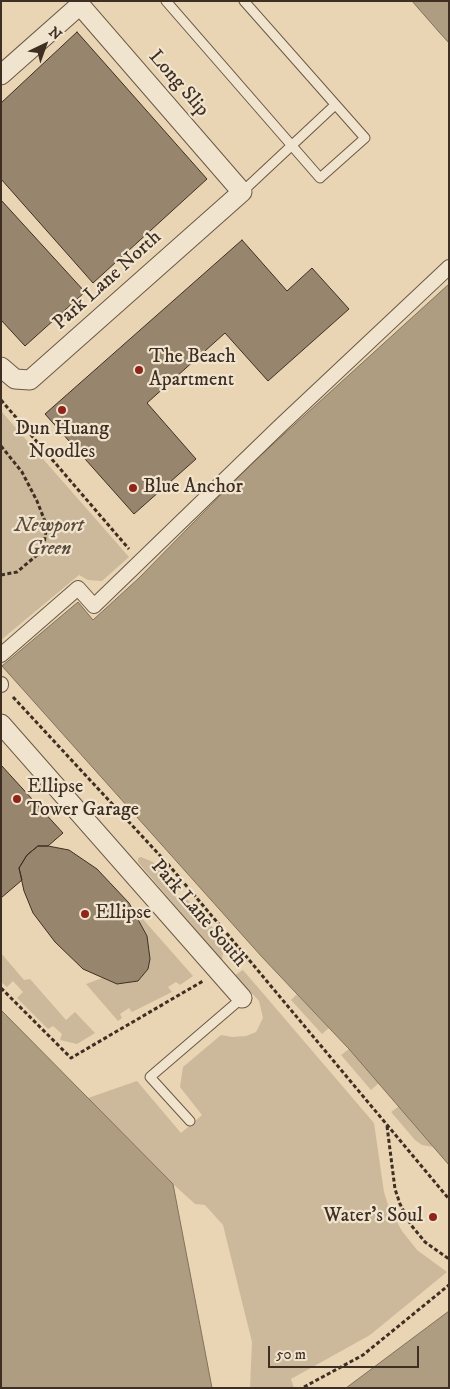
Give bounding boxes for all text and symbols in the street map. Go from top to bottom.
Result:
north arrow [20,20,70,70]
text: N [45,23,65,44]
street label: Long Slip [143,46,213,122]
street label: Park Lane North [49,226,167,336]
place label: The Beach Apartment [149,346,236,393]
marker: The Beach Apartment [133,364,145,376]
marker: Dun Huang Noodles [56,404,68,416]
place label: Dun Huang Noodles [15,418,109,465]
place label: Blue Anchor [143,476,243,500]
marker: Blue Anchor [127,482,139,494]
park label: Newport Green [15,515,83,562]
place label: Ellipse Tower Garage [27,776,139,823]
marker: Ellipse Tower Garage [11,793,23,805]
street label: Park Lane South [145,855,251,973]
place label: Ellipse [95,902,151,926]
marker: Ellipse [79,908,91,920]
place label: Water's Soul [324,1205,423,1229]
marker: Water's Soul [427,1211,439,1223]
scale bar [270,1336,421,1368]
text: 50 m [276,1345,306,1364]

